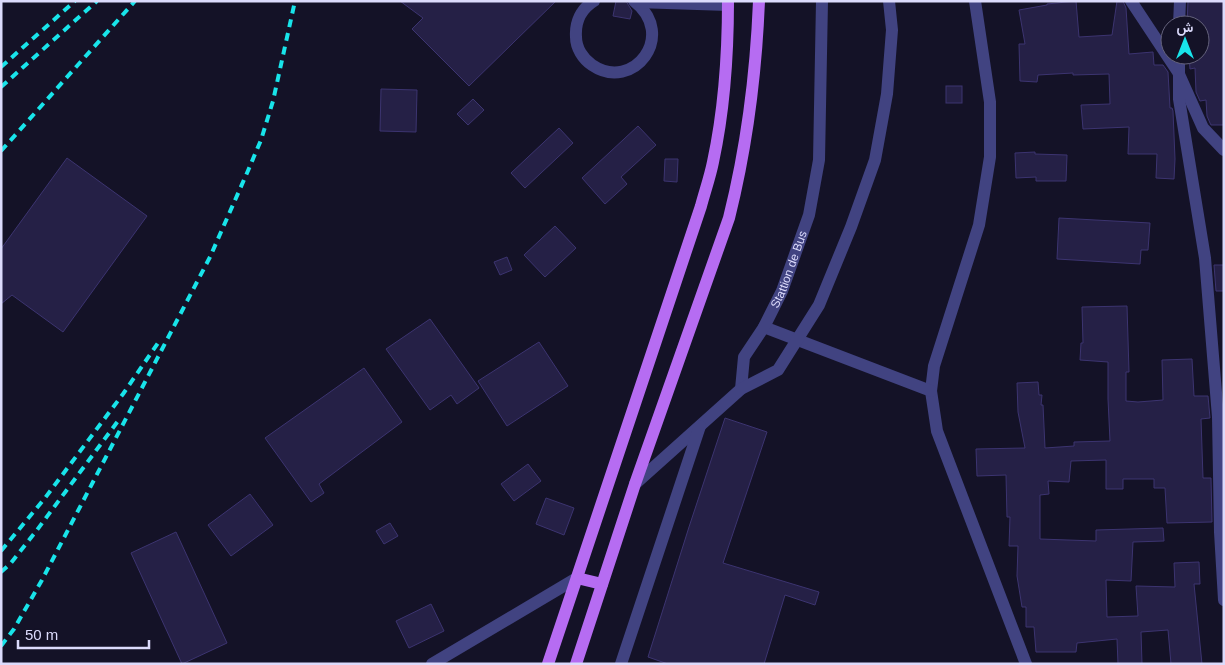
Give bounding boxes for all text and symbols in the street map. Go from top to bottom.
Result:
north arrow [1160,15,1210,65]
text: ش [1177,19,1194,36]
street label: Stattion de Bus [768,229,810,310]
scale bar [18,618,149,650]
text: 50 m [25,626,58,643]

